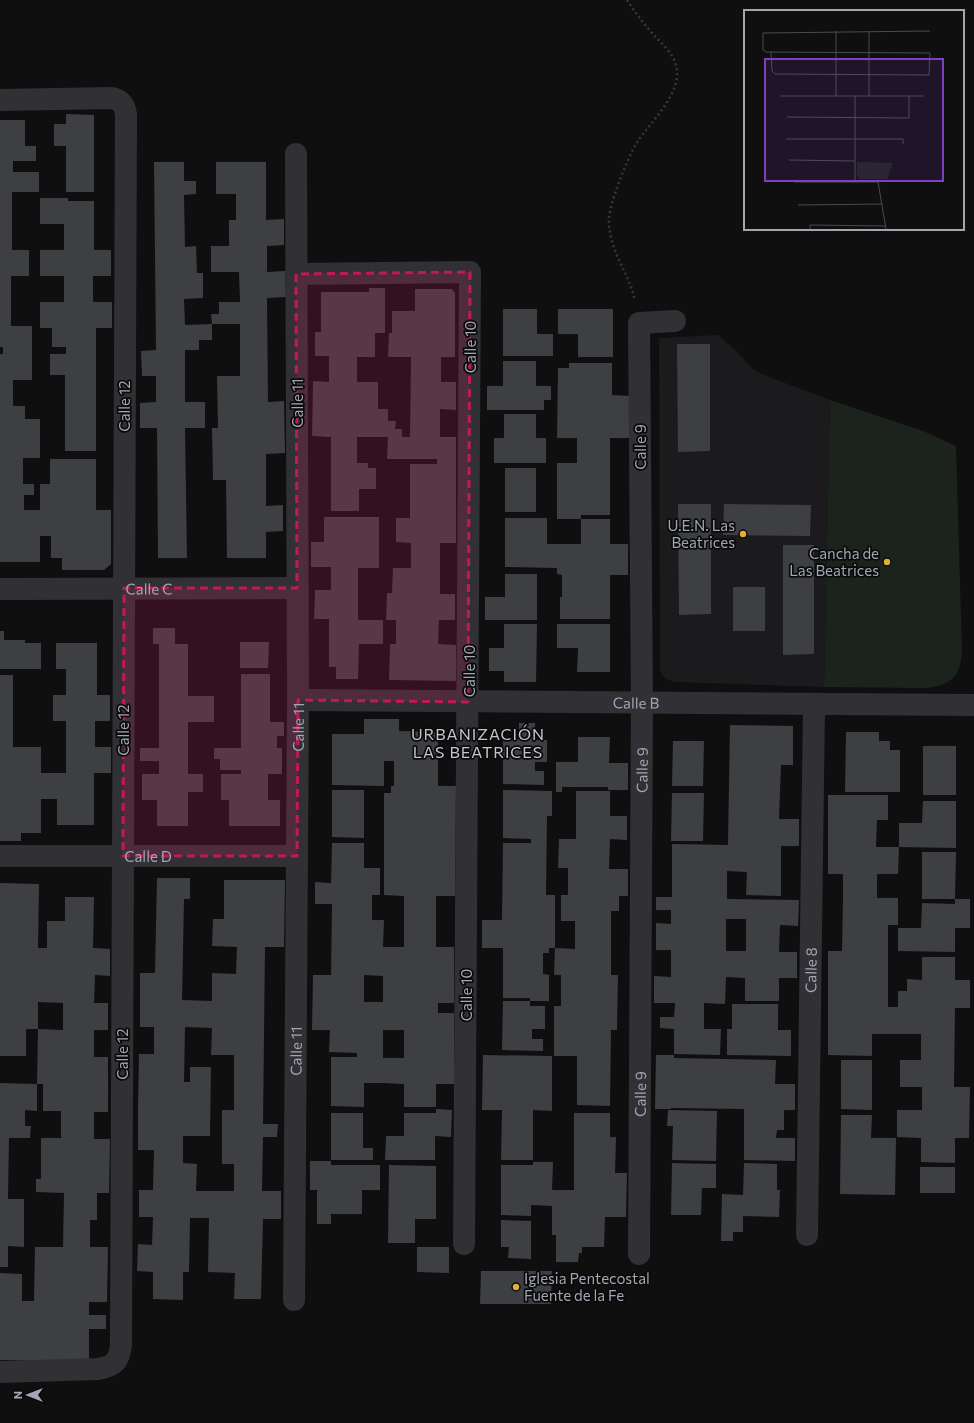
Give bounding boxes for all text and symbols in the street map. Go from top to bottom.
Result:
inset map [744,10,964,230]
street label: Calle 10 [461,321,479,373]
street label: Calle 11 [288,378,306,428]
street label: Calle 12 [115,380,133,432]
street label: Calle 9 [631,424,649,470]
place label: U.E.N. Las Beatrices [667,516,735,551]
marker: U.E.N. Las Beatrices [738,529,748,539]
place label: Cancha de Las Beatrices [789,544,879,579]
marker: Cancha de Las Beatrices [882,557,892,567]
street label: Calle C [126,579,172,598]
street label: Calle 10 [460,645,478,697]
street label: Calle B [613,693,659,712]
street label: Calle 11 [289,702,307,752]
street label: Calle 12 [114,704,132,756]
district label: URBANIZACIÓN LAS BEATRICES [411,724,545,761]
street label: Calle 9 [633,747,651,793]
street label: Calle D [124,847,172,865]
street label: Calle 8 [801,947,820,993]
street label: Calle 10 [457,969,475,1021]
street label: Calle 11 [286,1026,305,1076]
street label: Calle 12 [113,1028,131,1080]
street label: Calle 9 [631,1071,649,1117]
place label: Iglesia Pentecostal Fuente de la Fe [524,1269,650,1304]
marker: Iglesia Pentecostal Fuente de la Fe [511,1282,521,1292]
north arrow [8,1375,48,1415]
text: N [11,1391,24,1399]

